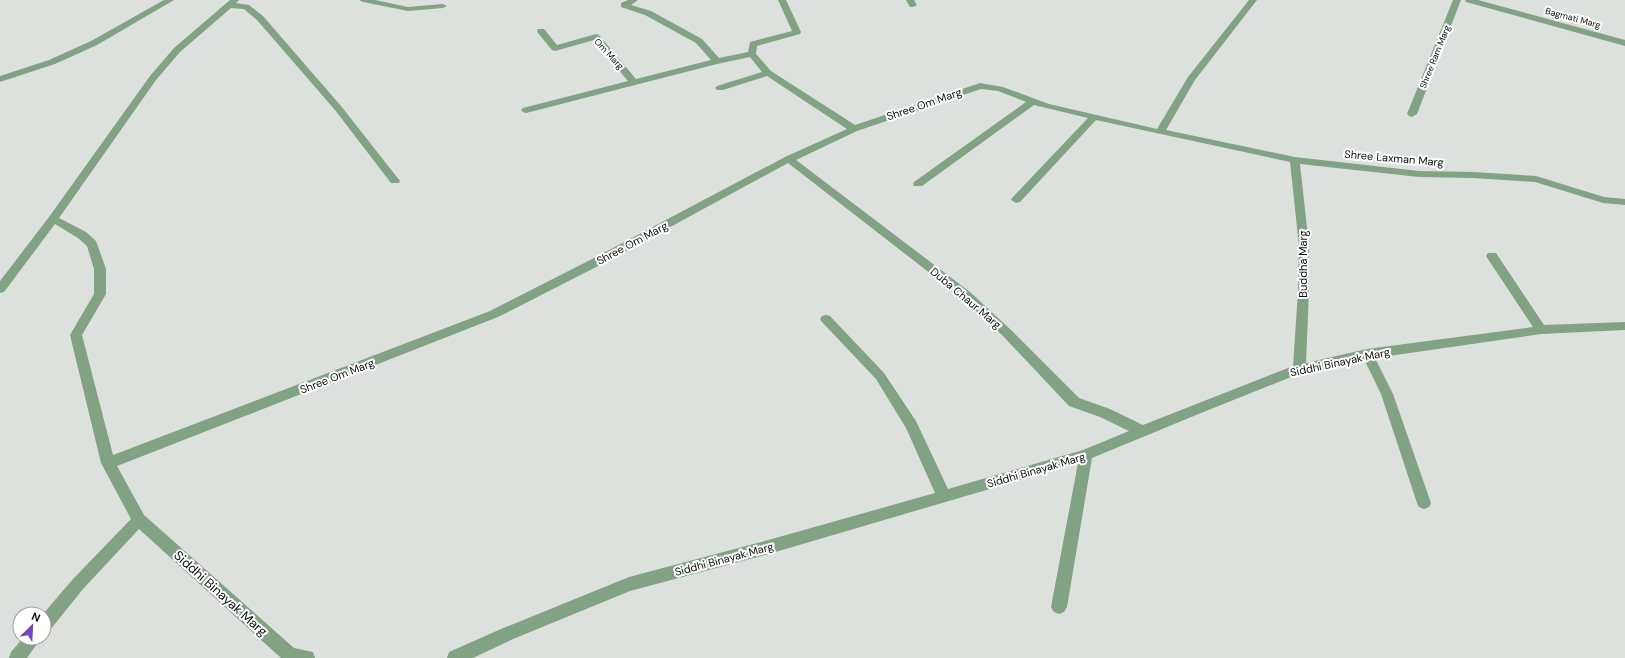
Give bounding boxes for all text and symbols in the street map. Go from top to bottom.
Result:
street label: Bagmati Marg [1544,5,1602,31]
street label: Shree Ram Marg [1417,23,1453,91]
street label: Om Marg [592,36,626,72]
street label: Shree Om Marg [885,85,963,123]
street label: Shree Laxman Marg [1344,147,1444,169]
street label: Shree Om Marg [594,218,670,268]
street label: Buddha Marg [1296,230,1310,298]
street label: Duba Chaur Marg [928,264,1004,332]
street label: Siddhi Binayak Marg [1289,345,1391,379]
street label: Shree Om Marg [298,355,376,397]
street label: Siddhi Binayak Marg [985,449,1087,491]
street label: Siddhi Binayak Marg [673,539,775,579]
street label: Siddhi Binayak Marg [170,547,271,640]
north arrow [12,606,52,646]
text: N [30,609,43,625]

